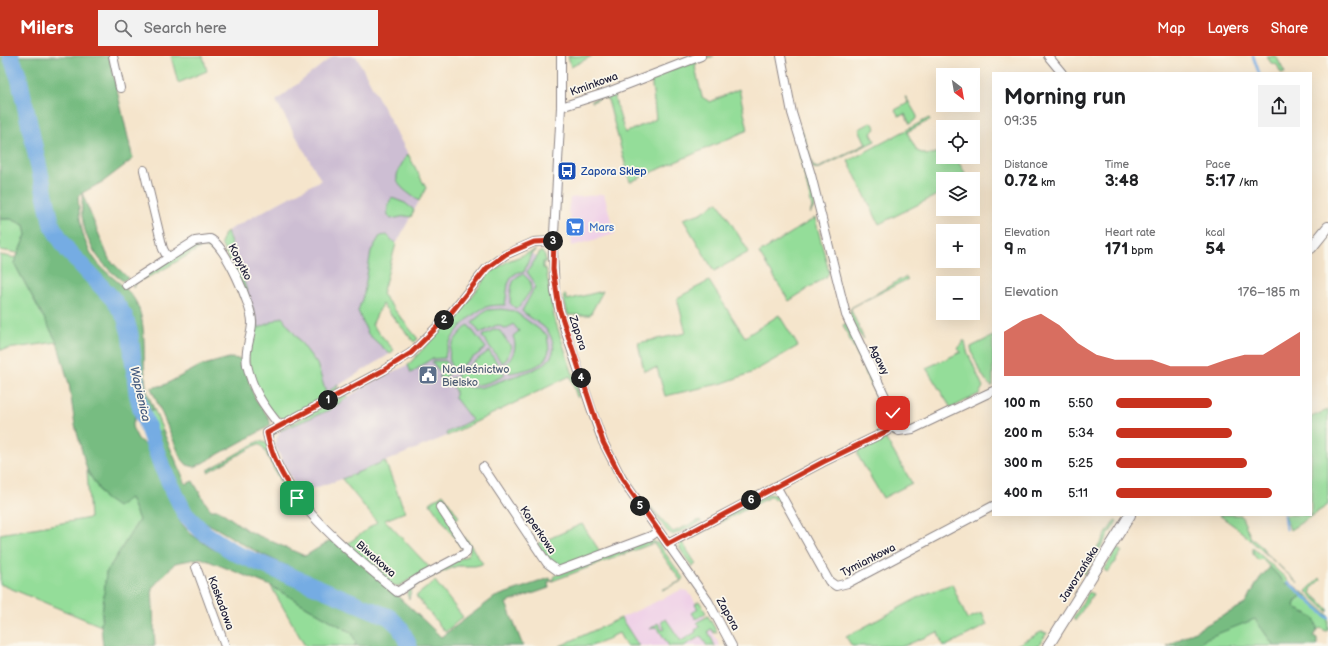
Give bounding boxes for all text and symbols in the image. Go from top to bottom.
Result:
search box [98,10,378,46]
text: Milers [20,17,74,40]
icon: search [112,17,134,39]
text: Search here [144,19,227,38]
text: Map [1157,20,1185,37]
text: Layers [1207,20,1249,37]
text: Share [1271,20,1308,37]
north arrow [936,68,980,112]
map controls [936,68,980,320]
street label: Kminkowa [568,69,620,99]
text: Morning run [1004,84,1126,111]
button: share [1258,85,1300,127]
text: 09:35 [1004,113,1037,129]
button: locate [936,120,980,164]
text: Distance [1004,158,1048,171]
text: Time [1105,158,1129,171]
text: Pace [1205,158,1230,171]
bus stop icon: Zapora Sklep [556,160,578,182]
place label: Zapora Sklep [580,165,647,178]
text: 0.72 [1004,171,1038,191]
text: 3:48 [1105,171,1139,191]
text: 5:17 [1205,171,1236,191]
button: layers [936,172,980,216]
text: km [1038,176,1055,189]
text: /km [1236,176,1258,189]
supermarket icon: Mars [564,216,586,238]
place label: Mars [589,221,615,234]
button: + [936,224,980,268]
text: Elevation [1004,226,1050,239]
text: Heart rate [1105,226,1155,239]
text: kcal [1205,226,1225,239]
pin: 3 [543,231,563,251]
text: 3 [550,234,556,247]
text: 9 [1004,239,1014,259]
text: 171 [1105,239,1128,259]
text: 54 [1205,239,1225,259]
street label: Kopytko [225,242,255,282]
text: m [1014,244,1026,257]
text: bpm [1128,244,1153,257]
button: − [936,276,980,320]
text: Elevation [1004,284,1058,300]
text: 176–185 m [1238,284,1300,300]
pin: 2 [434,310,454,330]
text: 2 [441,313,447,326]
street label: Zapora [566,313,590,352]
street label: Agawy [866,343,892,377]
place label: Nadleśnictwo Bielsko [442,363,509,389]
public building icon: Nadleśnictwo Bielsko [417,364,439,386]
water label: Wapienica [126,365,154,423]
pin: 4 [571,368,591,388]
text: 4 [578,371,584,384]
pin: 1 [318,390,338,410]
text: 1 [326,393,330,406]
text: 100 m [1004,395,1040,411]
text: 5:50 [1068,395,1093,411]
pin [876,396,910,430]
icon: check [882,402,904,424]
text: 200 m [1004,425,1042,441]
text: 5:34 [1068,425,1094,441]
text: 300 m [1004,455,1042,471]
text: 5:25 [1068,455,1093,471]
pin [280,481,314,515]
text: 400 m [1004,485,1042,501]
text: 5:11 [1068,485,1088,501]
icon: arrive [286,487,308,509]
pin: 6 [741,490,761,510]
text: 6 [748,493,754,506]
pin: 5 [630,496,650,516]
text: 5 [637,499,643,512]
street label: Koperkowa [517,504,559,556]
street label: Biwakowa [353,538,399,580]
street label: Tymiankowa [838,541,898,579]
street label: Jaworzańska [1057,544,1101,604]
street label: Kaskadowa [205,574,237,632]
street label: Zapora [713,594,742,633]

